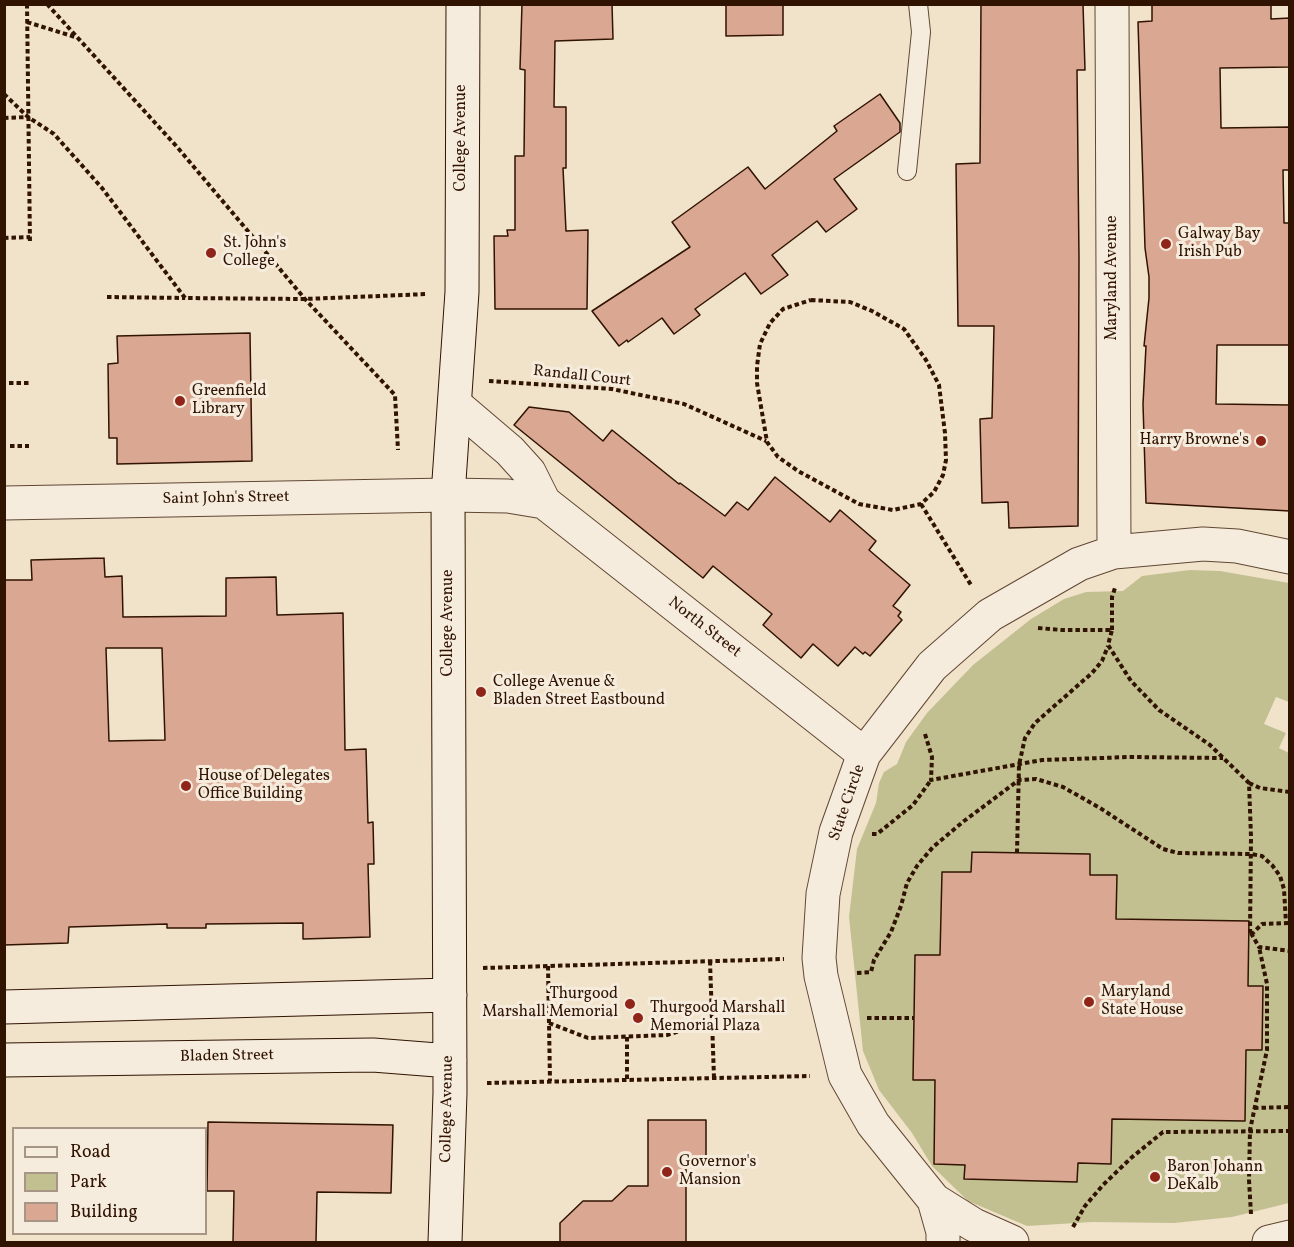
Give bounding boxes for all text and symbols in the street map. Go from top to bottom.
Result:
street label: College Avenue [452,84,472,192]
street label: Maryland Avenue [1103,215,1123,341]
place label: Galway Bay Irish Pub [1178,225,1260,263]
place label: St. John's College [223,234,286,272]
marker: Galway Bay Irish Pub [1159,237,1173,251]
marker: St. John's College [204,246,218,260]
street label: Randall Court [532,362,632,392]
place label: Greenfield Library [192,382,267,420]
marker: Greenfield Library [173,394,187,408]
place label: Harry Browne's [1139,431,1249,451]
marker: Harry Browne's [1254,434,1268,448]
street label: Saint John's Street [162,488,290,510]
street label: College Avenue [439,569,459,677]
street label: North Street [664,594,744,662]
place label: College Avenue & Bladen Street Eastbound [493,673,665,711]
marker: College Avenue & Bladen Street Eastbound [474,685,488,699]
street label: State Circle [826,762,870,844]
place label: House of Delegates Office Building [198,767,330,805]
marker: House of Delegates Office Building [179,779,193,793]
place label: Maryland State House [1101,983,1183,1021]
place label: Thurgood Marshall Memorial [482,985,618,1023]
marker: Maryland State House [1082,995,1096,1009]
marker: Thurgood Marshall Memorial [623,997,637,1011]
place label: Thurgood Marshall Memorial Plaza [650,999,785,1037]
marker: Thurgood Marshall Memorial Plaza [631,1011,645,1025]
street label: Bladen Street [180,1047,274,1067]
street label: College Avenue [437,1055,459,1163]
legend [12,1127,207,1235]
text: Road [70,1140,111,1165]
place label: Governor's Mansion [679,1153,756,1191]
place label: Baron Johann DeKalb [1167,1158,1263,1196]
marker: Governor's Mansion [660,1165,674,1179]
text: Park [70,1170,107,1195]
marker: Baron Johann DeKalb [1148,1170,1162,1184]
text: Building [70,1200,138,1225]

